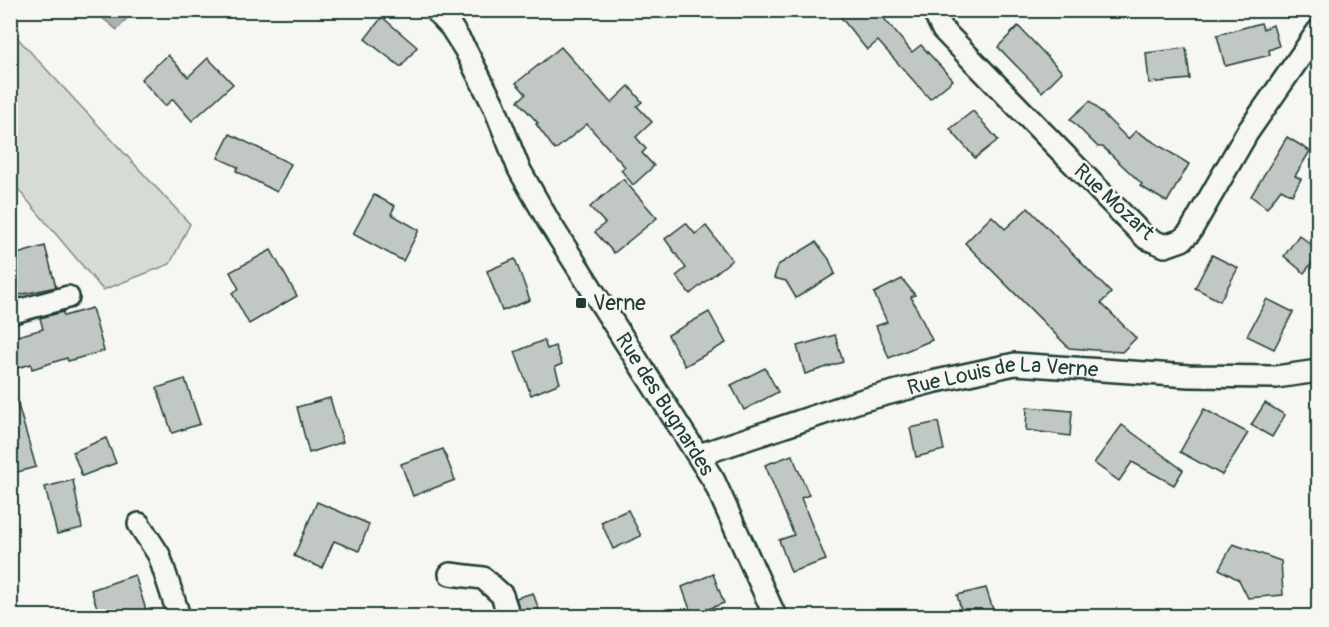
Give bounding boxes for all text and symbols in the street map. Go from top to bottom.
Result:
street label: Rue Mozart [1068,158,1160,247]
place label: Verne [593,290,646,317]
marker: Verne [574,296,588,310]
street label: Rue des Bugnardes [609,327,721,481]
street label: Rue Louis de La Verne [904,351,1100,401]

